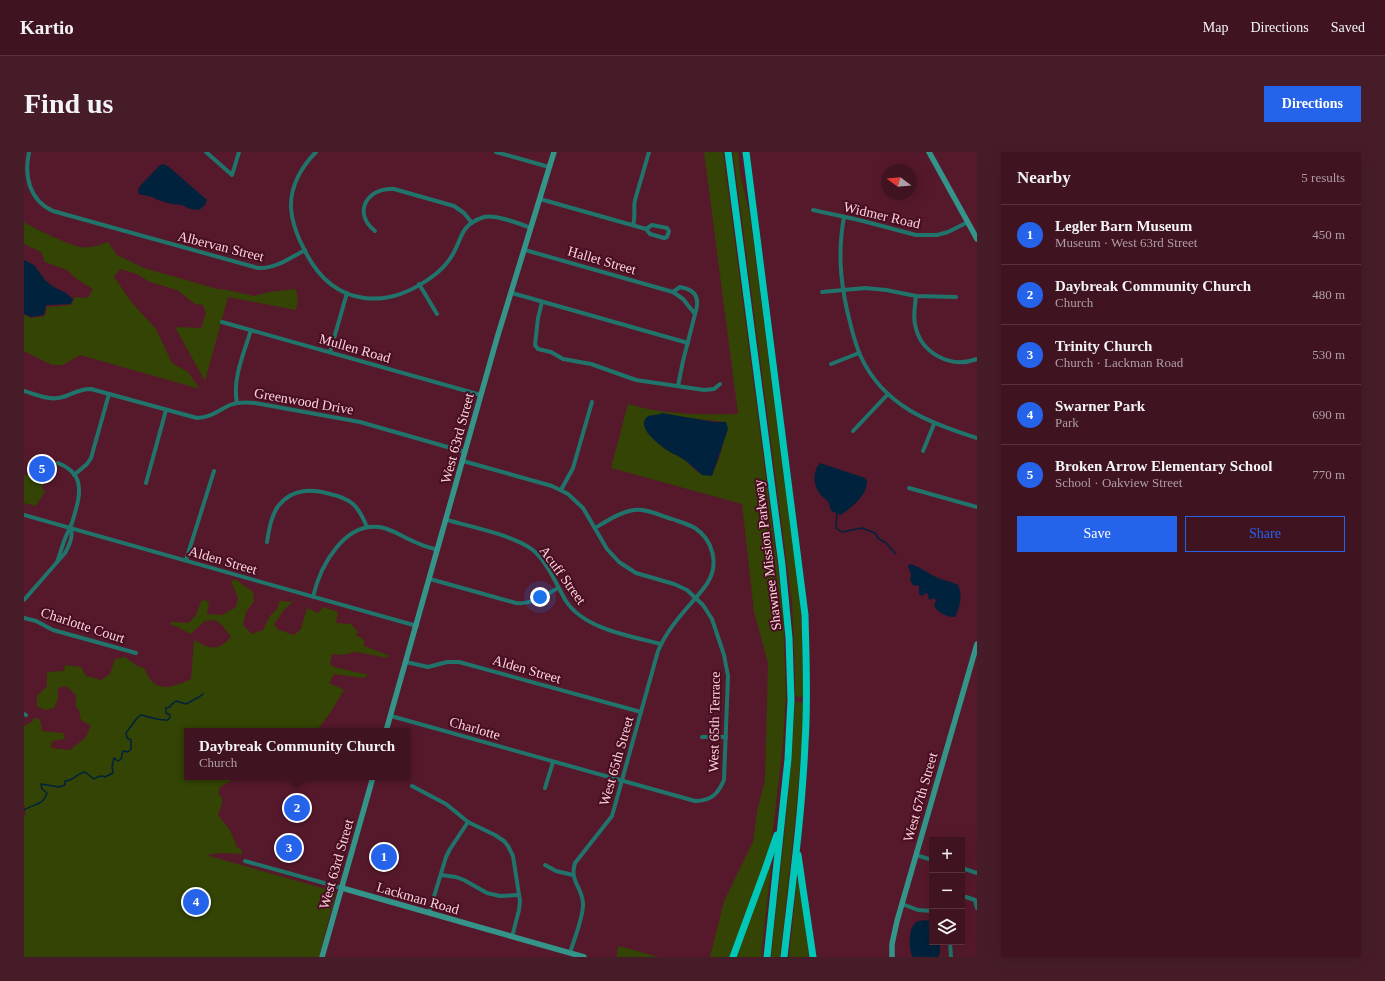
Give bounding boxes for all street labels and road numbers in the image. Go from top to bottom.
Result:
street label: Widmer Road [842,199,922,232]
street label: Albervan Street [176,229,266,264]
street label: Hallet Street [566,244,638,277]
street label: Mullen Road [317,331,392,366]
street label: Greenwood Drive [253,385,355,418]
street label: West 63rd Street [438,391,477,485]
street label: Shawnee Mission Parkway [751,479,784,631]
street label: Acuff Street [536,543,589,608]
street label: Alden Street [187,544,259,577]
street label: Charlotte Court [39,605,127,646]
street label: Alden Street [491,653,563,686]
street label: West 65th Terrace [706,671,723,773]
street label: Charlotte [448,714,502,743]
street label: West 65th Street [597,715,636,808]
street label: West 67th Street [901,751,940,844]
street label: West 63rd Street [316,817,357,911]
street label: Lackman Road [375,880,461,917]

